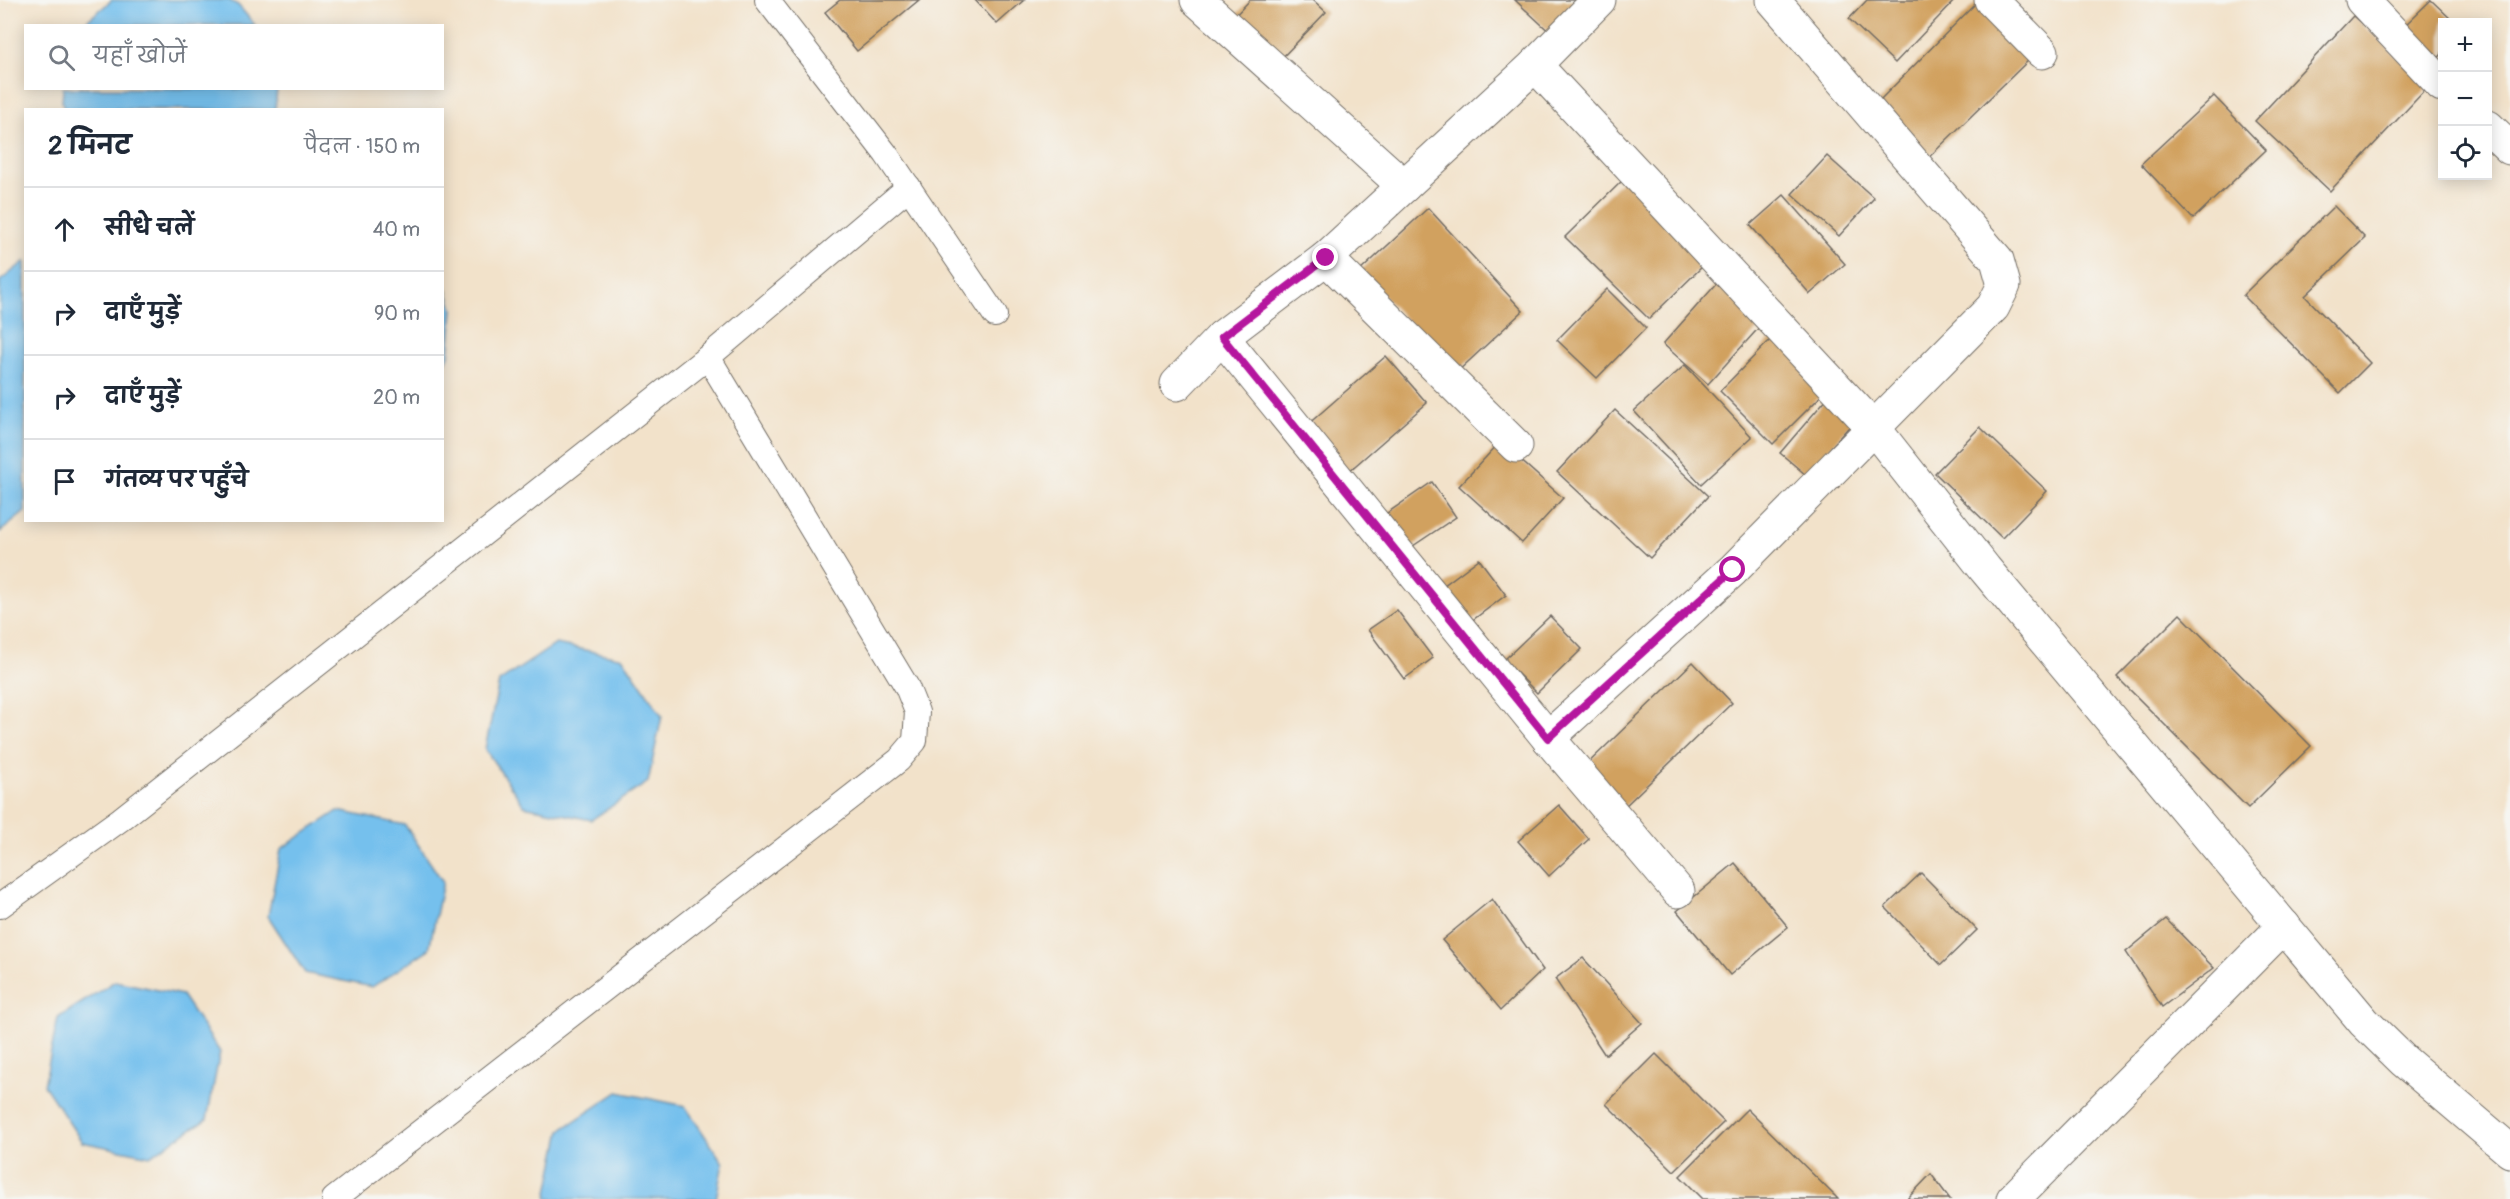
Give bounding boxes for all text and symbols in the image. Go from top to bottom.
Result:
map controls [2438,18,2492,180]
button: + [2438,18,2492,72]
search box [24,24,444,90]
icon: search [45,41,78,74]
text: यहाँ खोजें [93,42,187,70]
button: − [2438,72,2492,126]
button: locate [2438,126,2492,180]
text: 2 मिनट [48,130,131,162]
text: पैदल · 150 m [304,134,420,159]
icon: ahead [48,213,81,246]
text: सीधे चलें [105,214,194,242]
text: 40 m [373,217,420,242]
route end [1312,244,1338,270]
icon: right [48,297,81,330]
text: दाएँ मुड़ें [105,298,181,326]
text: 90 m [374,301,420,326]
icon: right [48,381,81,414]
text: दाएँ मुड़ें [105,382,181,410]
text: 20 m [373,385,420,410]
icon: arrive [48,465,81,498]
text: गंतव्य पर पहुँचे [105,466,248,494]
route start [1719,556,1745,582]

